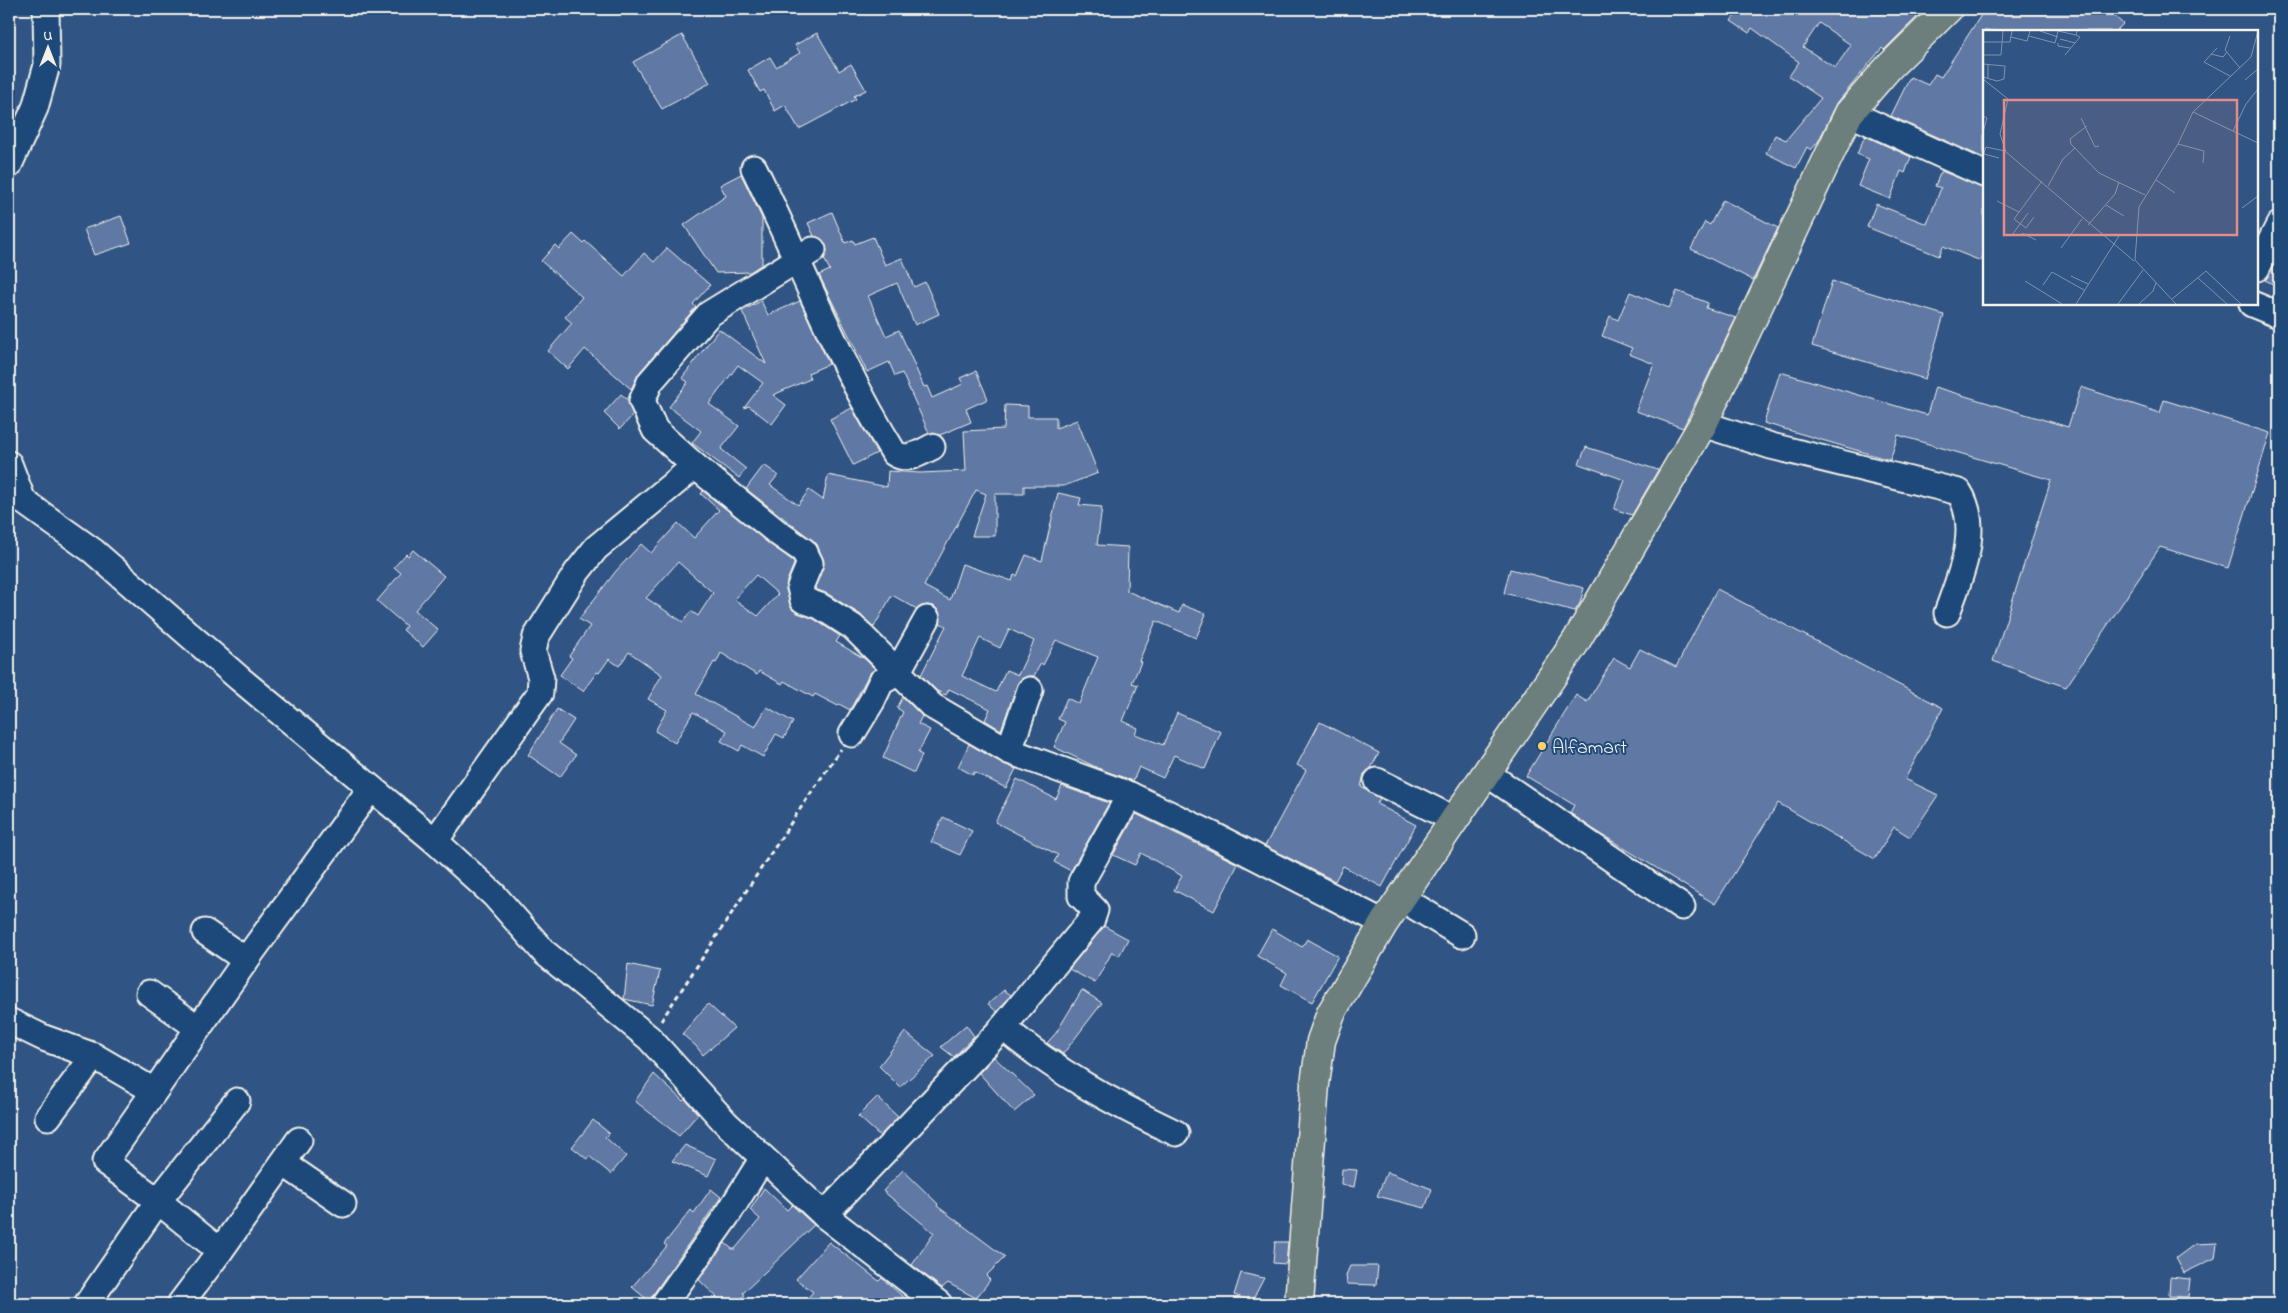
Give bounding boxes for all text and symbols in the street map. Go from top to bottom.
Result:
north arrow [22,22,72,72]
text: U [44,26,53,47]
inset map [1983,30,2258,305]
place label: Alfamart [1552,734,1627,763]
marker: Alfamart [1536,740,1548,752]

